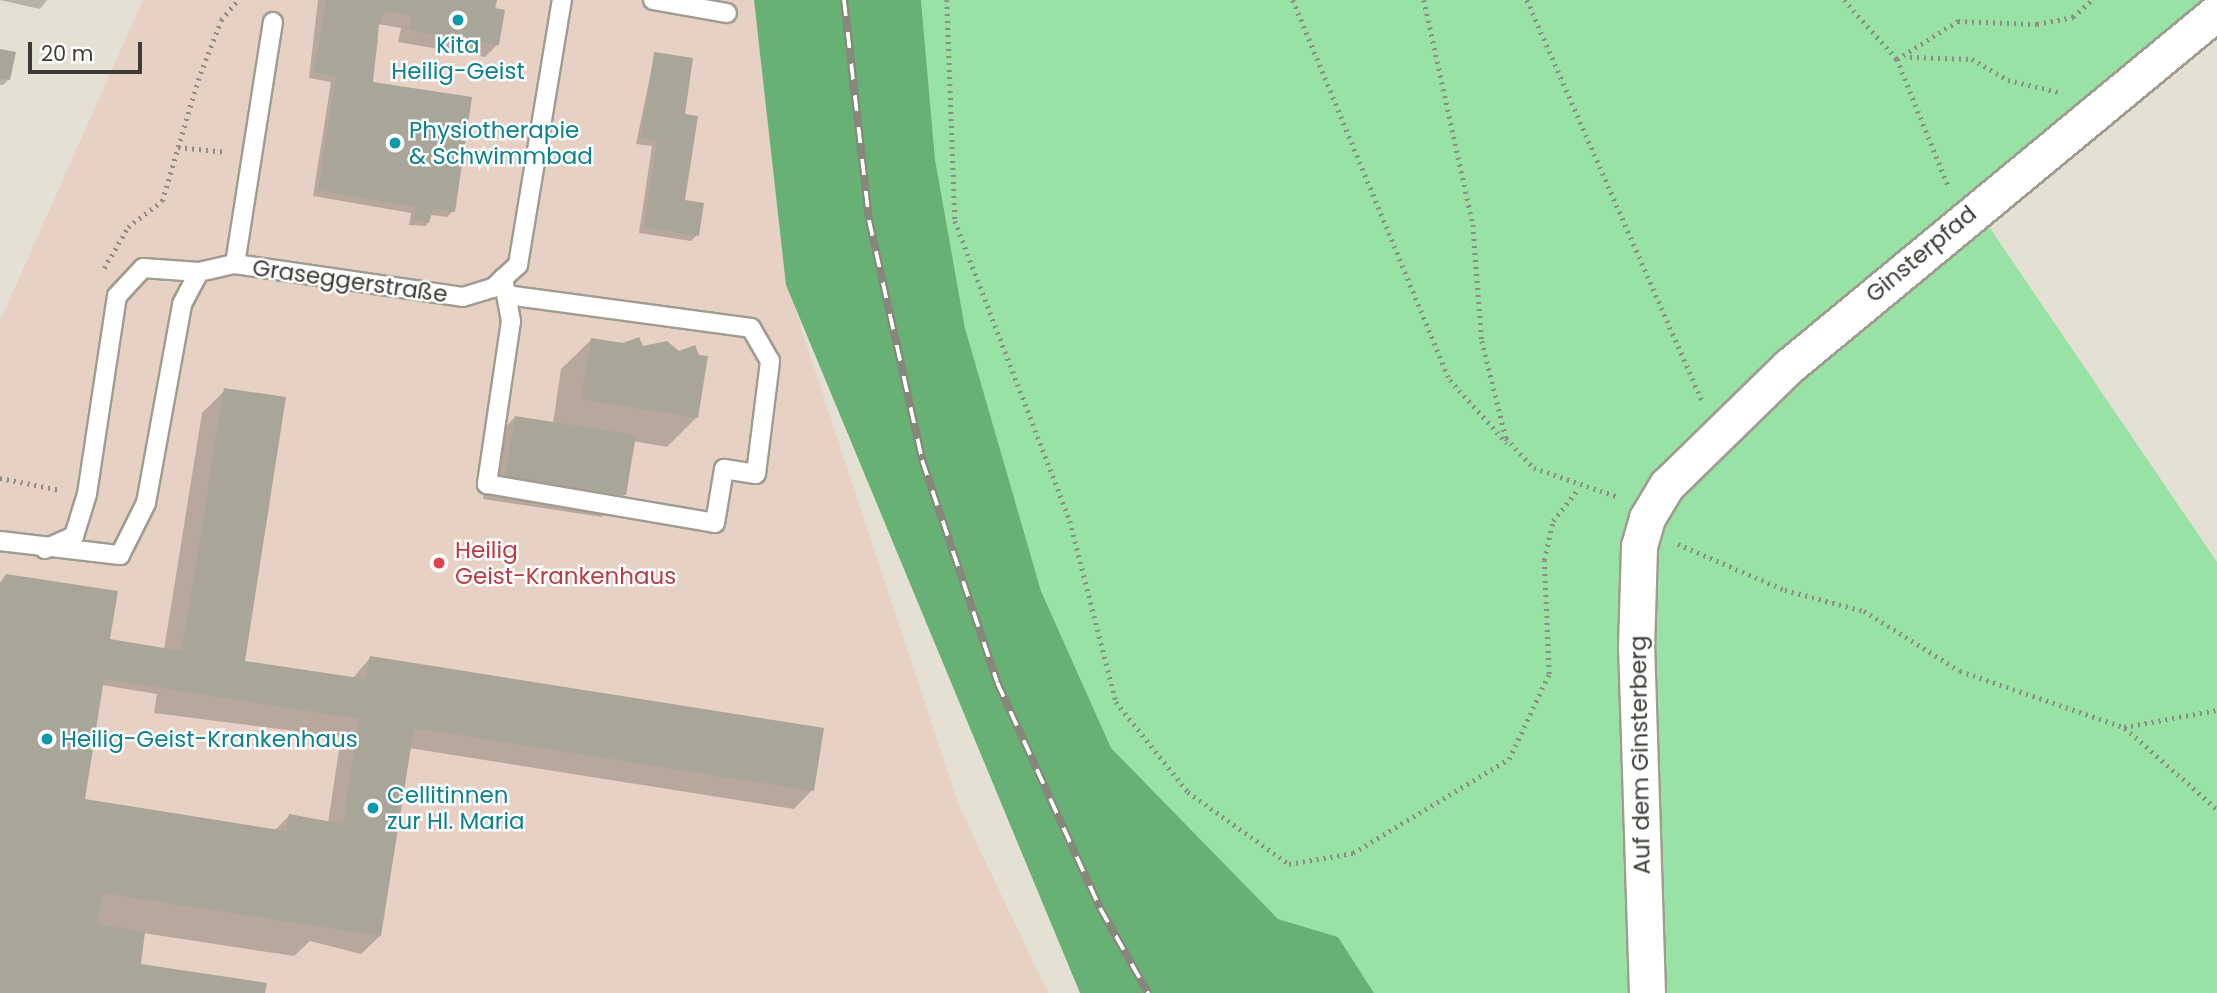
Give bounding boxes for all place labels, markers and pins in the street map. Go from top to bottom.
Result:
marker: Kita Heilig-Geist [450,12,466,28]
place label: Kita Heilig-Geist [391,31,525,85]
place label: Physiotherapie & Schwimmbad [409,116,593,170]
marker: Physiotherapie & Schwimmbad [387,135,403,151]
place label: Heilig Geist-Krankenhaus [455,536,676,590]
marker: Heilig Geist-Krankenhaus [429,553,449,573]
place label: Heilig-Geist-Krankenhaus [61,725,358,753]
marker: Heilig-Geist-Krankenhaus [39,731,55,747]
place label: Cellitinnen zur Hl. Maria [387,781,525,835]
marker: Cellitinnen zur Hl. Maria [365,800,381,816]

